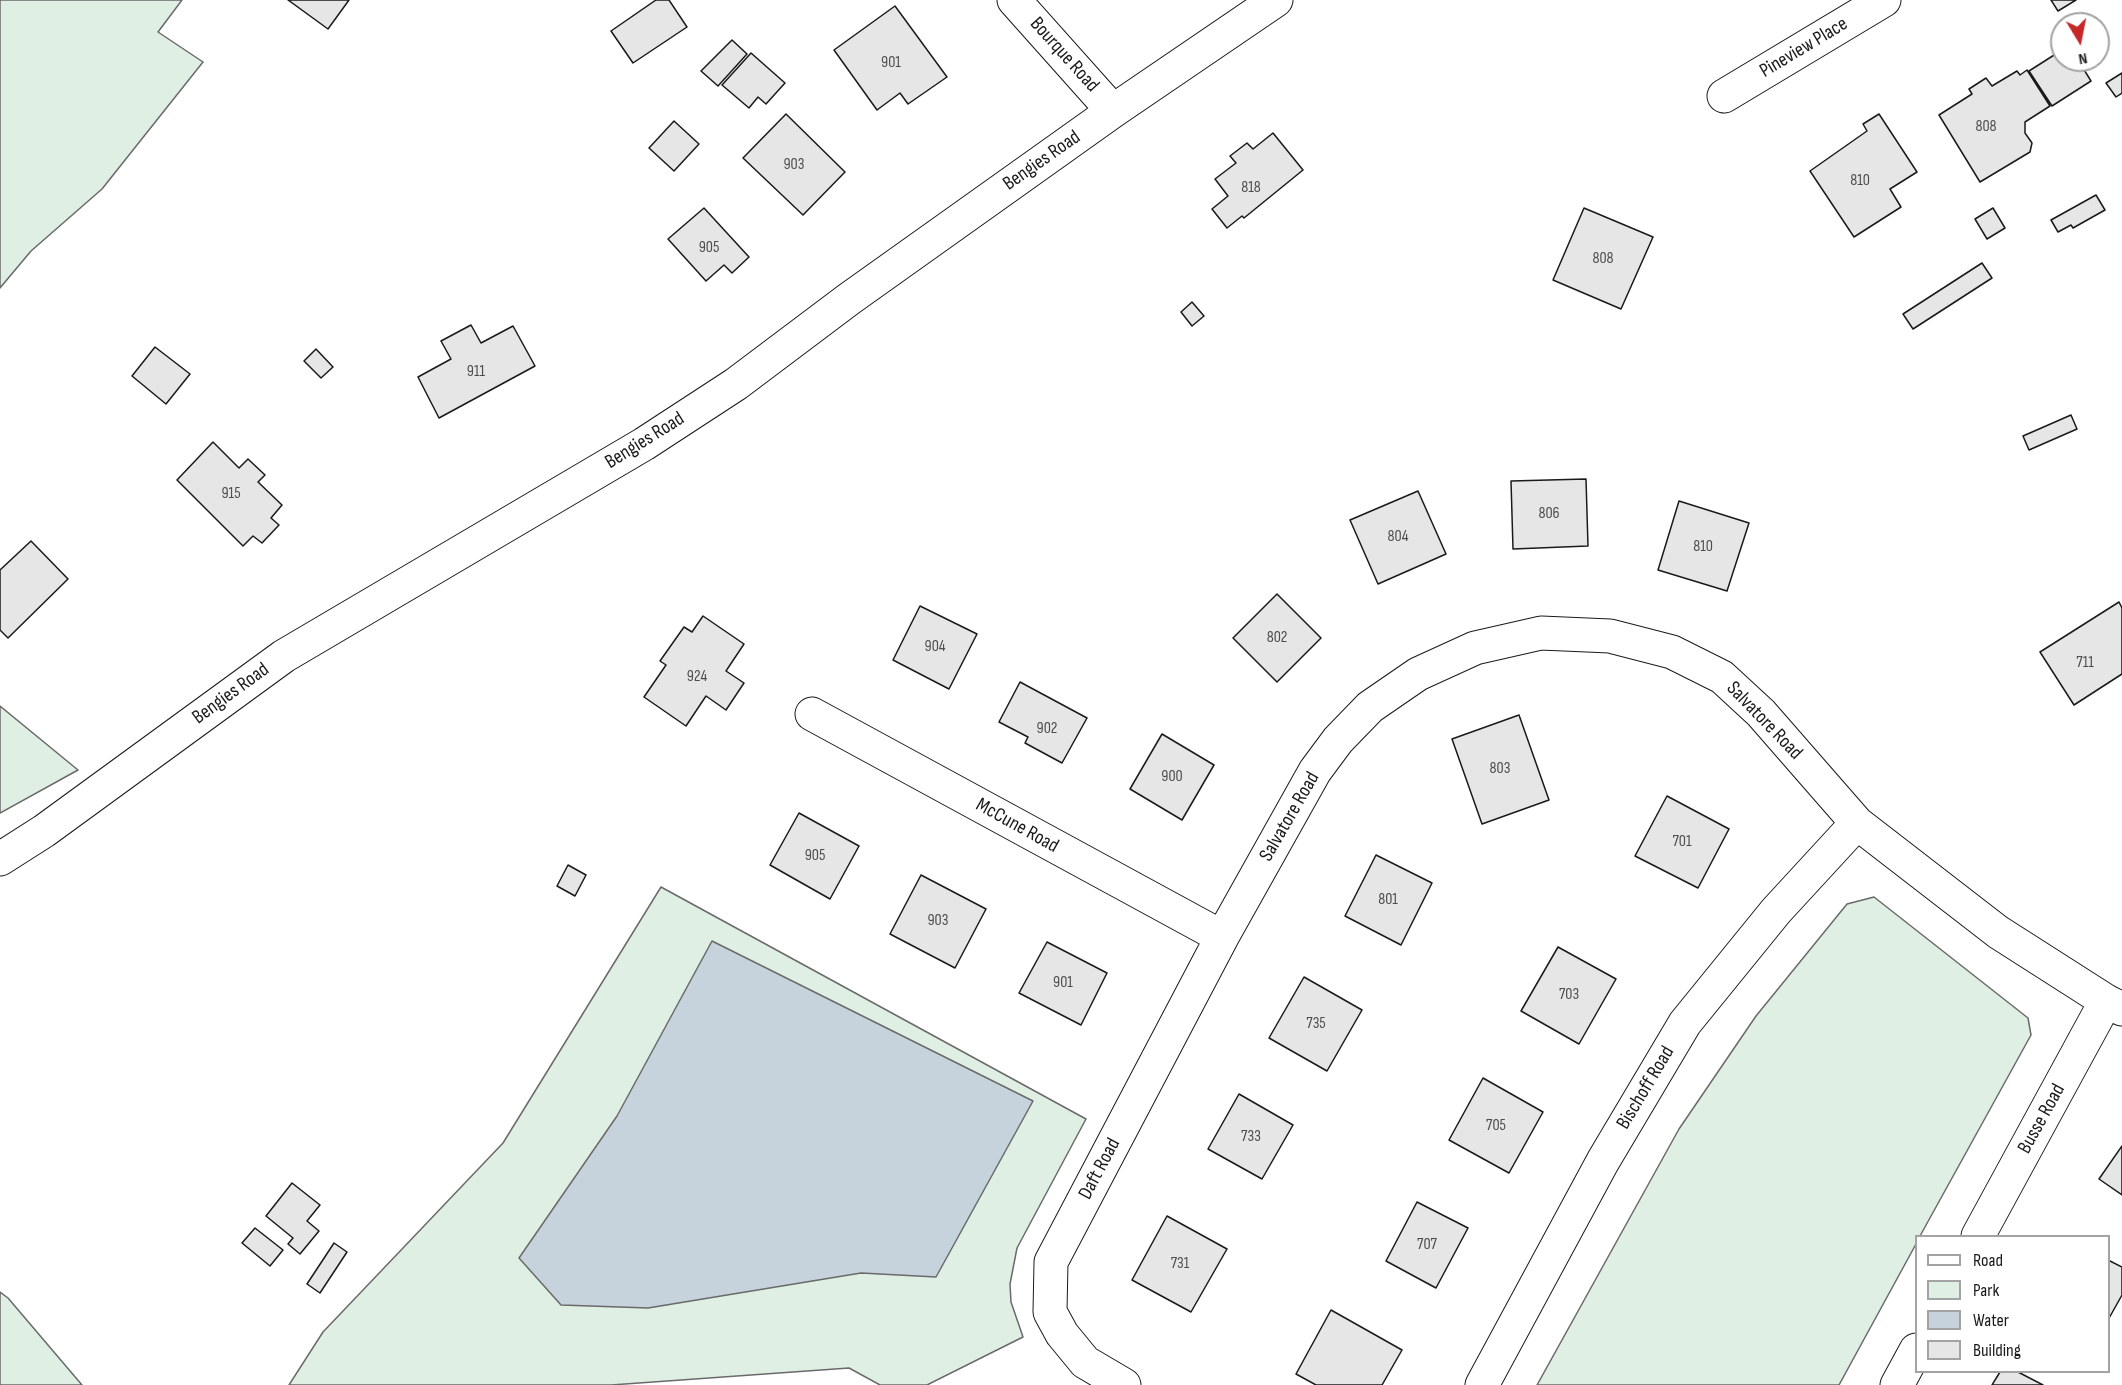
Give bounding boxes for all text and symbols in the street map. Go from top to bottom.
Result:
street label: Pineview Place [1756,12,1852,84]
north arrow [2050,12,2110,72]
street label: Bourque Road [1024,13,1104,97]
text: N [2077,48,2089,68]
house number: 901 [881,53,901,73]
house number: 808 [1975,117,1997,137]
street label: Bengies Road [999,126,1085,196]
house number: 903 [784,155,804,175]
house number: 810 [1850,171,1870,191]
house number: 818 [1241,178,1261,198]
house number: 905 [699,238,719,258]
house number: 808 [1592,249,1614,269]
house number: 911 [467,362,485,382]
street label: Bengies Road [601,407,689,475]
house number: 915 [221,484,241,504]
house number: 806 [1538,504,1560,524]
house number: 804 [1388,527,1408,547]
house number: 810 [1693,537,1713,557]
house number: 802 [1267,628,1287,648]
house number: 904 [925,637,945,657]
house number: 711 [2076,653,2094,673]
street label: Bengies Road [188,658,274,730]
house number: 924 [687,667,707,687]
street label: Salvatore Road [1721,677,1807,765]
house number: 902 [1037,719,1057,739]
house number: 803 [1490,759,1510,779]
house number: 900 [1161,767,1183,787]
street label: Salvatore Road [1255,768,1325,866]
street label: McCune Road [971,793,1063,859]
house number: 701 [1672,832,1692,852]
house number: 905 [805,846,825,866]
house number: 801 [1378,890,1398,910]
house number: 903 [928,911,948,931]
house number: 901 [1053,973,1073,993]
house number: 703 [1559,985,1579,1005]
house number: 735 [1306,1014,1326,1034]
street label: Bischoff Road [1612,1042,1680,1134]
street label: Busse Road [2013,1080,2071,1158]
house number: 705 [1486,1116,1506,1136]
house number: 733 [1241,1127,1261,1147]
street label: Daft Road [1074,1134,1126,1204]
house number: 707 [1417,1235,1437,1255]
legend [1915,1235,2110,1373]
text: Road [1973,1250,2003,1271]
house number: 731 [1171,1254,1189,1274]
text: Park [1973,1280,1999,1301]
text: Water [1973,1310,2009,1331]
text: Building [1973,1340,2021,1361]

